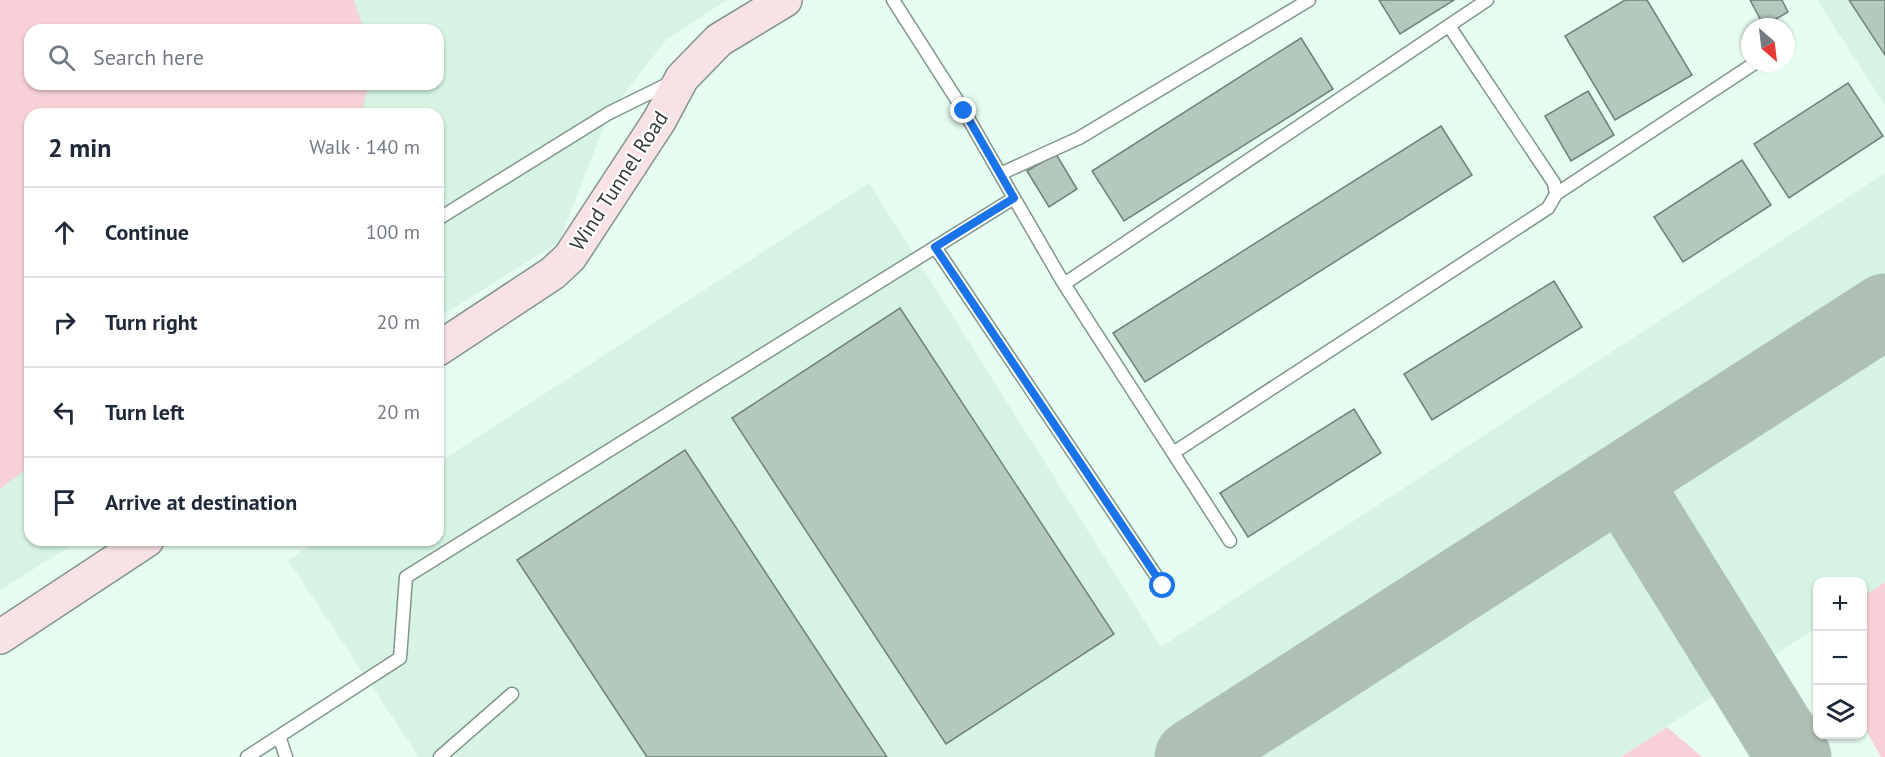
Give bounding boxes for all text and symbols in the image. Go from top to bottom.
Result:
north arrow [1741,18,1795,72]
search box [24,24,444,90]
icon: search [45,41,78,74]
text: Search here [93,43,204,71]
route end [950,97,976,123]
street label: Wind Tunnel Road [563,106,674,256]
text: 2 min [48,131,111,164]
text: Walk · 140 m [309,134,420,160]
icon: ahead [48,216,81,249]
text: Continue [105,218,189,246]
text: 100 m [366,219,420,245]
icon: right [48,306,81,339]
text: Turn right [105,308,197,336]
text: 20 m [377,309,420,335]
icon: left [48,396,81,429]
text: Turn left [105,398,185,426]
text: 20 m [377,399,420,425]
icon: arrive [48,486,81,519]
text: Arrive at destination [105,488,297,516]
route start [1149,572,1175,598]
map controls [1813,577,1867,739]
button: + [1813,577,1867,631]
button: − [1813,631,1867,685]
button: layers [1813,685,1867,739]

